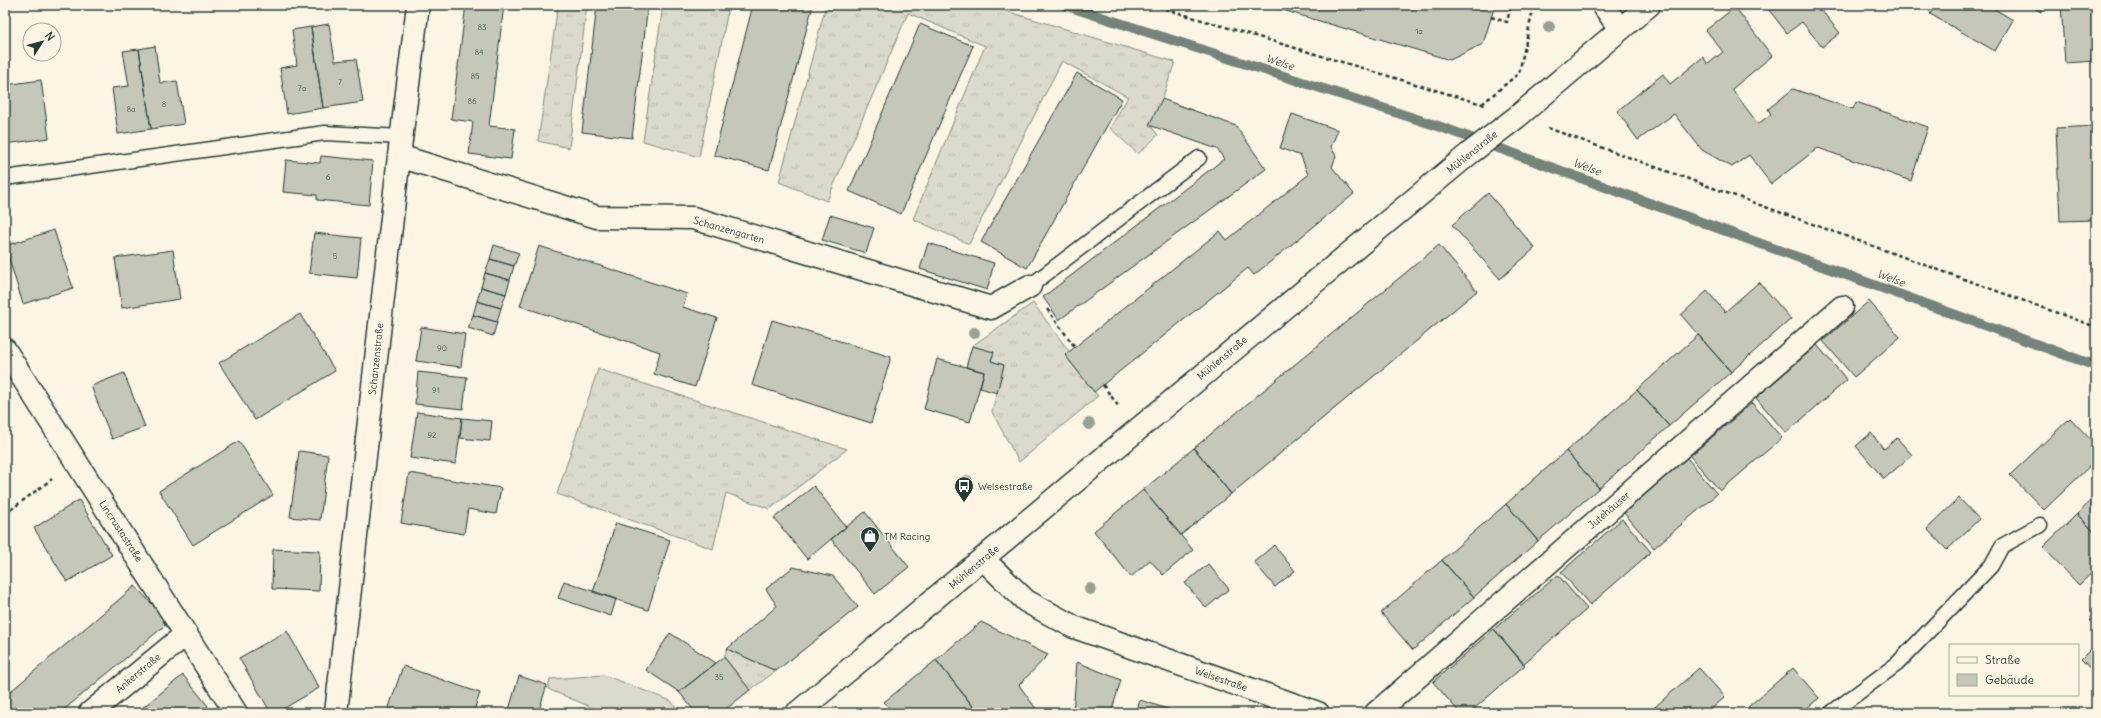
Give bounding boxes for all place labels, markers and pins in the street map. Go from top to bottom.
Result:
bus stop icon: Welsestraße [953,475,975,503]
place label: Welsestraße [978,480,1033,493]
shop icon: TM Racing [859,525,881,553]
place label: TM Racing [884,530,930,543]

